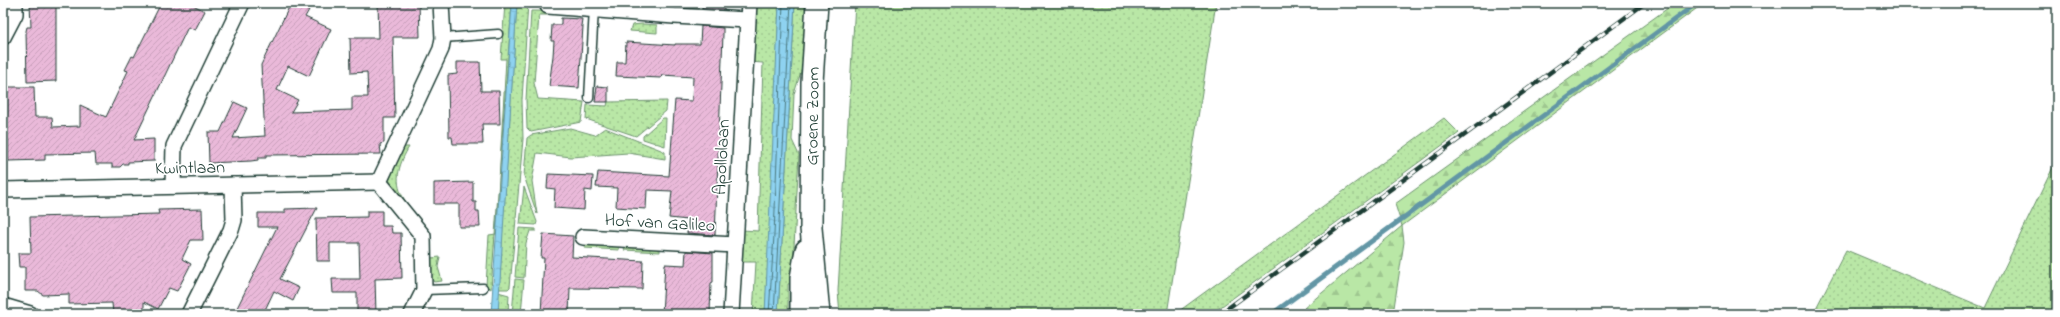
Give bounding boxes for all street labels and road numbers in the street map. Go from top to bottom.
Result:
street label: Groene Zoom [800,66,828,166]
street label: Apollolaan [708,118,738,196]
street label: Kwintlaan [155,155,225,183]
street label: Hof van Galileo [604,208,716,240]

